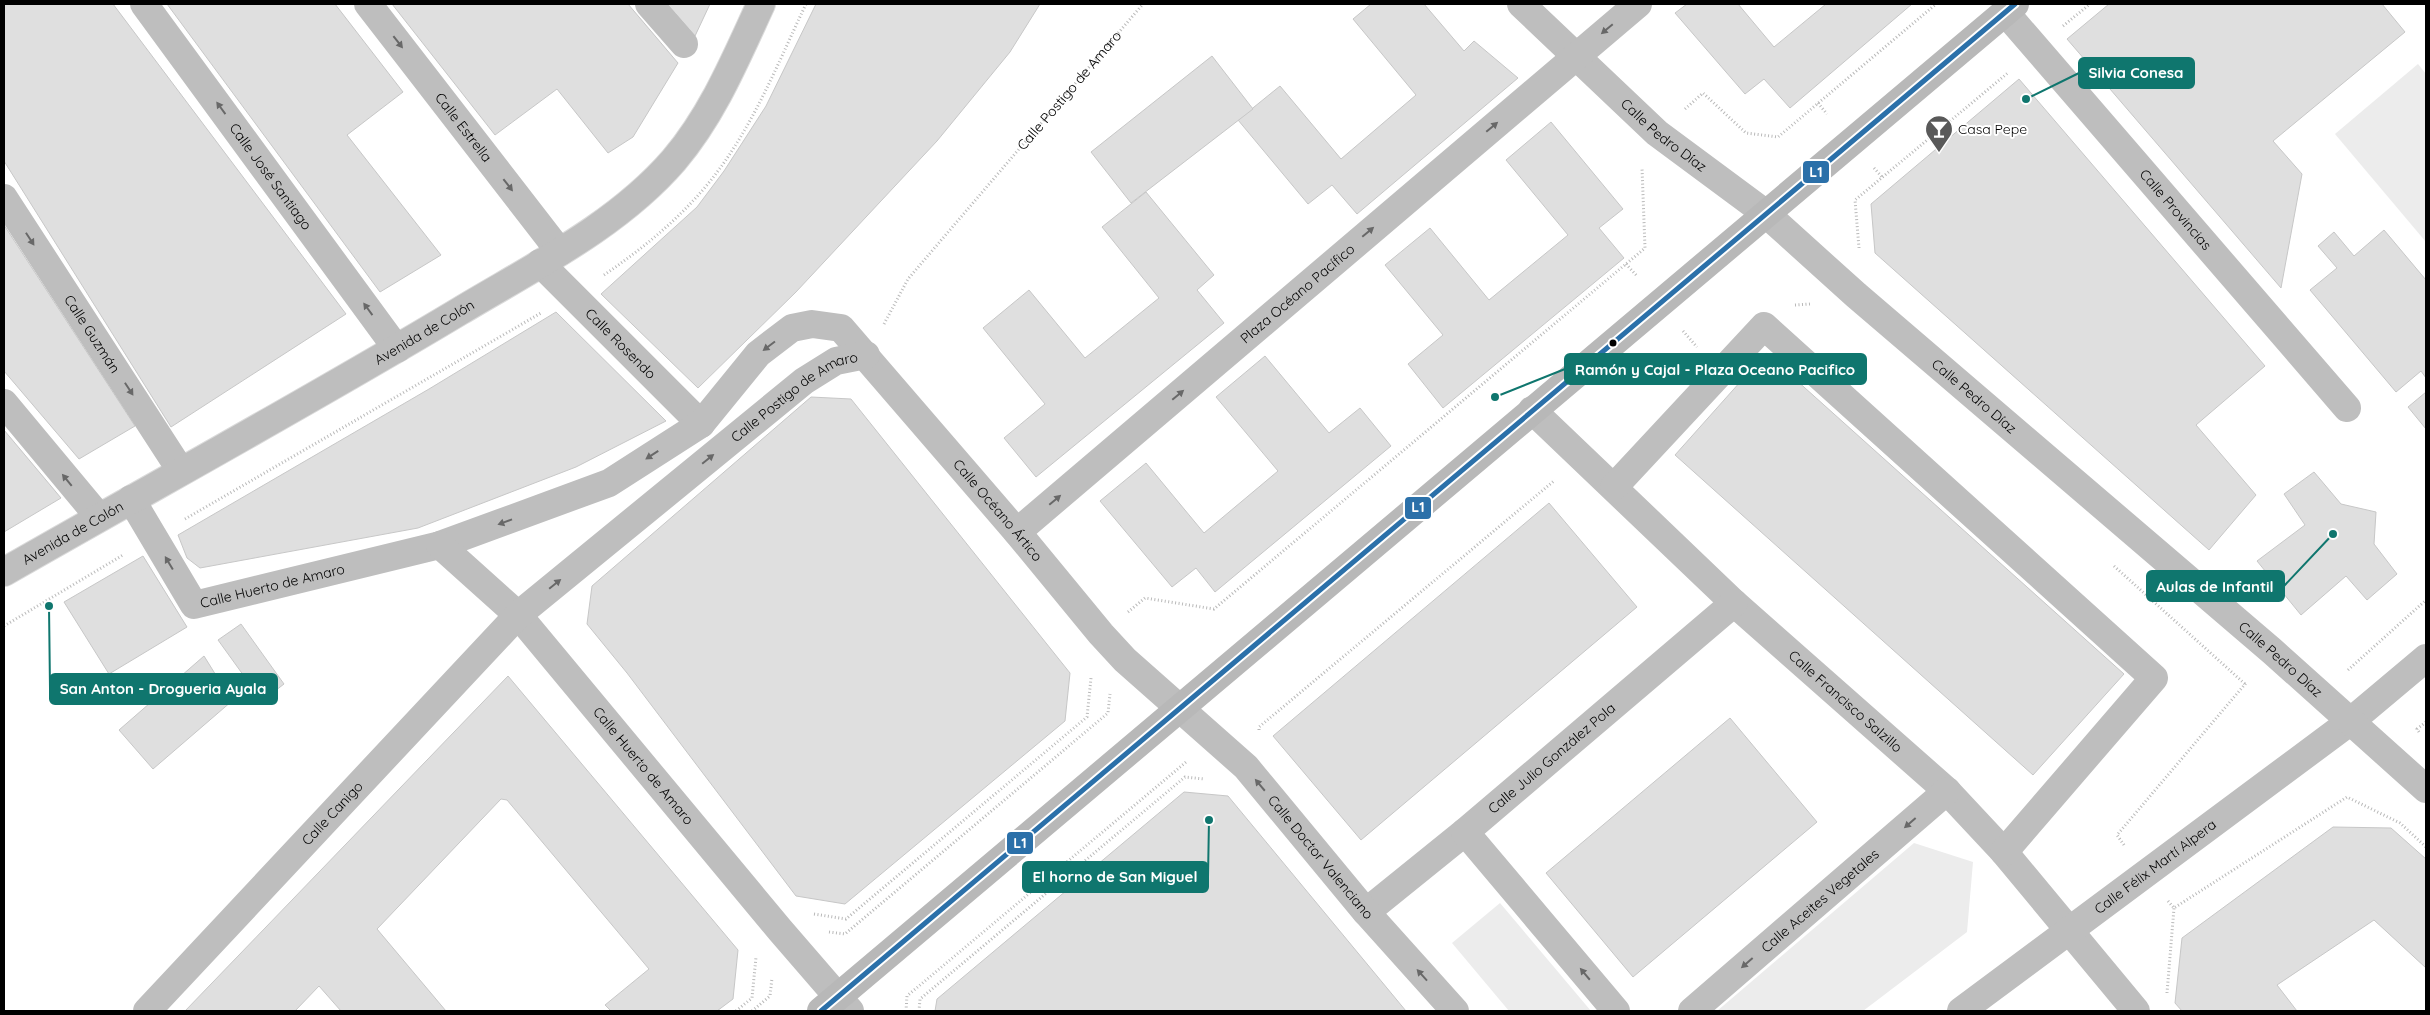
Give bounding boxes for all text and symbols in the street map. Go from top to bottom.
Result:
one-way arrow [1601,24,1614,35]
street label: Calle Postigo de Amaro [1013,27,1125,154]
one-way arrow [392,35,403,48]
callout: Silvia Conesa [2079,58,2194,88]
text: Silvia Conesa [2088,63,2184,82]
street label: Calle Estrella [431,89,496,166]
street label: Calle Pedro Díaz [1617,94,1710,176]
one-way arrow [215,102,226,115]
bar icon: Casa Pepe [1924,114,1954,153]
street label: Calle José Santiago [225,120,316,234]
place label: Casa Pepe [1958,120,2027,138]
one-way arrow [1486,122,1498,133]
line badge: L1 [1802,160,1830,184]
text: L1 [1809,163,1823,181]
street label: Calle Provincias [2136,165,2216,254]
one-way arrow [502,178,513,191]
one-way arrow [1362,227,1375,238]
one-way arrow [26,232,35,245]
street label: Plaza Océano Pacífico [1236,240,1358,347]
street label: Calle Guzmán [60,291,124,376]
street label: Avenida de Colón [371,295,478,369]
one-way arrow [363,303,374,316]
street label: Calle Rosendo [581,304,660,383]
unlabelled marker [1608,338,1618,348]
one-way arrow [763,340,776,351]
street label: Calle Postigo de Amaro [727,348,859,446]
callout: Ramón y Cajal - Plaza Oceano Pacifico [1565,354,1866,384]
street label: Calle Pedro Díaz [1928,355,2020,438]
text: Ramón y Cajal - Plaza Oceano Pacifico [1575,360,1855,379]
one-way arrow [124,383,134,396]
one-way arrow [1171,389,1184,400]
one-way arrow [646,451,659,460]
one-way arrow [701,454,714,465]
street label: Calle Océano Ártico [949,455,1046,565]
one-way arrow [62,474,73,487]
one-way arrow [1048,495,1061,506]
line badge: L1 [1404,496,1432,520]
street label: Avenida de Colón [19,497,126,569]
text: L1 [1411,498,1425,516]
one-way arrow [497,518,512,526]
one-way arrow [165,556,174,569]
street label: Calle Huerto de Amaro [198,560,347,612]
callout: Aulas de Infantil [2147,571,2284,601]
text: Aulas de Infantil [2156,577,2274,596]
one-way arrow [549,579,562,590]
street label: Calle Pedro Díaz [2235,617,2327,701]
street label: Calle Francisco Salzillo [1785,646,1906,756]
callout: San Anton - Drogueria Ayala [50,674,277,704]
text: San Anton - Drogueria Ayala [60,679,266,698]
street label: Calle Julio González Pola [1484,699,1619,817]
street label: Calle Huerto de Amaro [589,703,698,829]
street label: Calle Canigo [298,777,367,849]
one-way arrow [1255,778,1266,791]
street label: Calle Doctor Valenciano [1264,791,1377,923]
street label: Calle Félix Martí Alpera [2091,815,2220,918]
one-way arrow [1905,817,1917,829]
line badge: L1 [1006,831,1034,855]
text: L1 [1013,834,1027,852]
street label: Calle Aceites Vegetales [1757,845,1883,956]
callout: El horno de San Miguel [1023,862,1208,892]
text: El horno de San Miguel [1033,867,1197,886]
one-way arrow [1741,958,1754,969]
one-way arrow [1417,968,1428,981]
one-way arrow [1579,968,1590,981]

